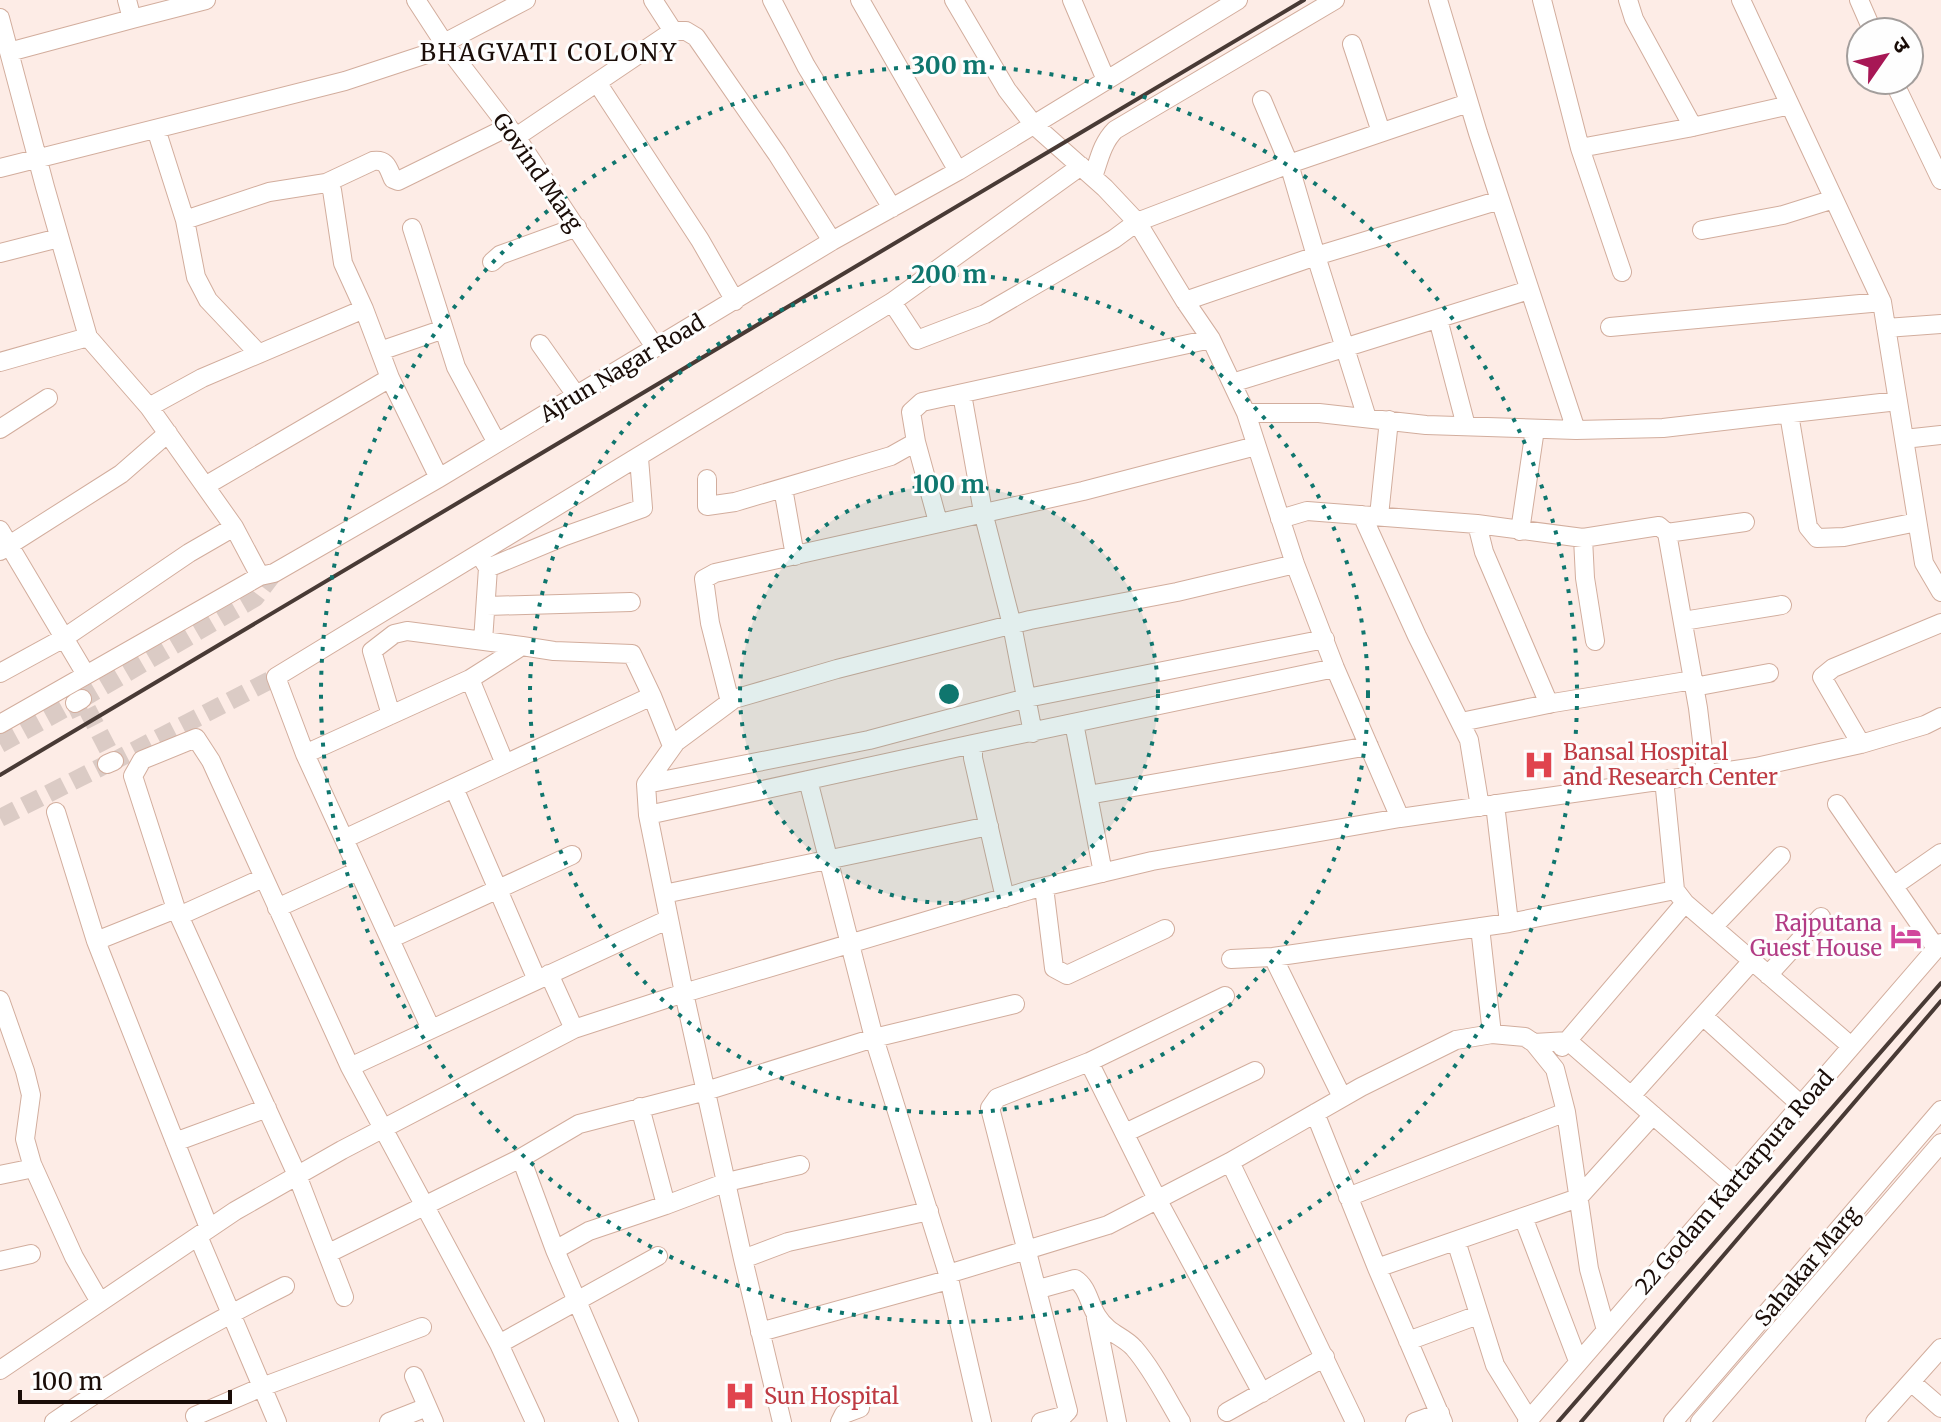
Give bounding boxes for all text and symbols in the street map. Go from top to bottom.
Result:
north arrow [1845,16,1925,96]
text: उ [1886,32,1917,59]
district label: BHAGVATI COLONY [420,37,678,68]
text: 300 m [911,50,987,81]
street label: Govind Marg [487,107,589,237]
text: 200 m [911,259,987,290]
street label: Ajrun Nagar Road [534,308,709,429]
text: 100 m [913,469,985,500]
centre of rings [935,680,963,708]
place label: Bansal Hospital and Research Center [1563,738,1778,791]
hospital icon: Bansal Hospital and Research Center [1522,748,1556,782]
place label: Rajputana Guest House [1750,909,1882,962]
hotel icon: Rajputana Guest House [1889,919,1923,953]
street label: 22 Godam Kartarpura Road [1629,1064,1839,1300]
street label: Sahakar Marg [1749,1200,1865,1332]
scale bar [20,1354,230,1404]
text: 100 m [32,1366,103,1397]
hospital icon: Sun Hospital [723,1379,757,1413]
place label: Sun Hospital [764,1382,899,1410]

